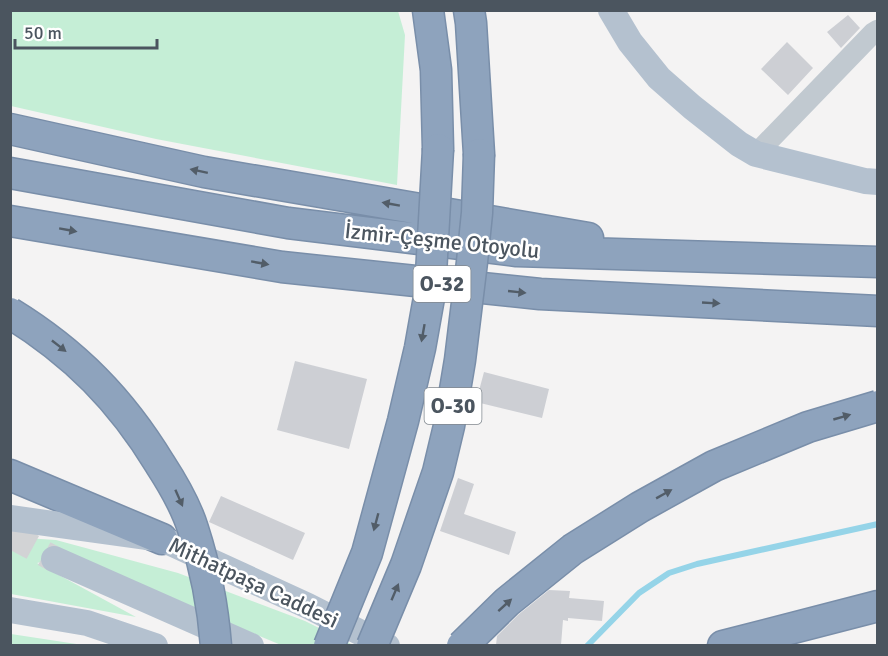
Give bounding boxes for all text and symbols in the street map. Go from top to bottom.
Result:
scale bar [15,12,158,50]
text: 50 m [24,22,62,44]
one-way arrow [189,166,208,175]
one-way arrow [382,199,401,208]
street label: İzmir-Çeşme Otoyolu [343,217,541,264]
one-way arrow [59,226,78,235]
one-way arrow [251,259,270,268]
road number: O-32 [414,266,470,302]
one-way arrow [507,287,526,297]
one-way arrow [702,298,721,307]
one-way arrow [418,323,427,342]
one-way arrow [51,340,66,352]
road number: O-30 [424,388,482,424]
one-way arrow [834,412,852,421]
one-way arrow [174,489,184,507]
one-way arrow [656,489,673,499]
one-way arrow [371,513,380,531]
street label: Mithatpaşa Caddesi [164,531,343,634]
one-way arrow [390,582,400,600]
one-way arrow [497,598,512,612]

